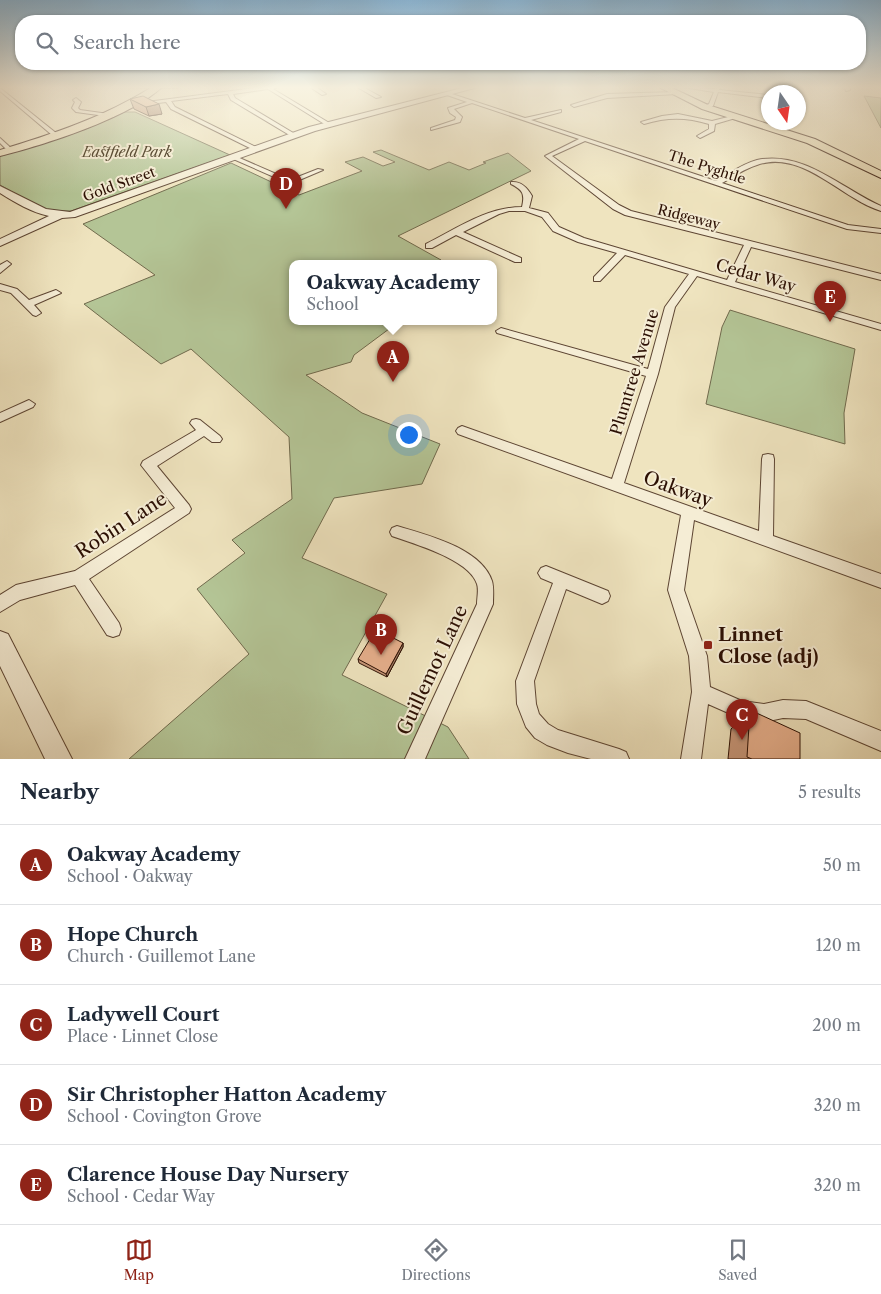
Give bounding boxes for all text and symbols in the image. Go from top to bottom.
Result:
search box [15,15,866,70]
icon: search [33,29,61,57]
text: Search here [73,31,181,54]
north arrow [761,85,806,130]
park label: Eastfield Park [81,143,172,161]
street label: The Pyghtle [666,146,748,188]
street label: Gold Street [80,163,158,205]
pin: D [270,168,302,209]
street label: Ridgeway [656,201,722,234]
street label: Cedar Way [714,254,799,296]
popup [289,260,497,325]
text: Oakway Academy [306,271,480,294]
pin: E [814,281,846,322]
text: School [306,294,359,314]
street label: Plumtree Avenue [605,307,663,437]
pin: A [377,341,409,382]
your location [396,422,422,448]
street label: Oakway [640,466,716,512]
street label: Robin Lane [71,487,171,563]
street label: Guillemot Lane [392,601,472,739]
pin: B [365,614,397,655]
place label: Linnet Close (adj) [718,623,818,668]
marker: Linnet Close (adj) [702,639,714,651]
pin: C [726,699,758,740]
text: Nearby [20,779,99,804]
text: 5 results [798,782,861,802]
text: Oakway Academy [67,843,240,866]
text: A [30,855,42,875]
text: 50 m [823,855,861,875]
text: School · Oakway [67,866,193,886]
text: Hope Church [67,923,198,946]
text: B [30,935,42,955]
text: 120 m [816,935,861,955]
text: Church · Guillemot Lane [67,946,256,966]
text: Ladywell Court [67,1003,219,1026]
text: C [30,1015,42,1035]
text: 200 m [812,1015,861,1035]
text: Place · Linnet Close [67,1026,218,1046]
text: Sir Christopher Hatton Academy [67,1083,386,1106]
text: D [29,1095,43,1115]
text: 320 m [814,1095,861,1115]
text: School · Covington Grove [67,1106,262,1126]
text: Clarence House Day Nursery [67,1163,349,1186]
text: E [30,1175,42,1195]
text: 320 m [814,1175,861,1195]
text: School · Cedar Way [67,1186,215,1206]
tab: Map [124,1236,154,1284]
tab: Directions [401,1236,471,1284]
tab: Saved [718,1236,757,1284]

